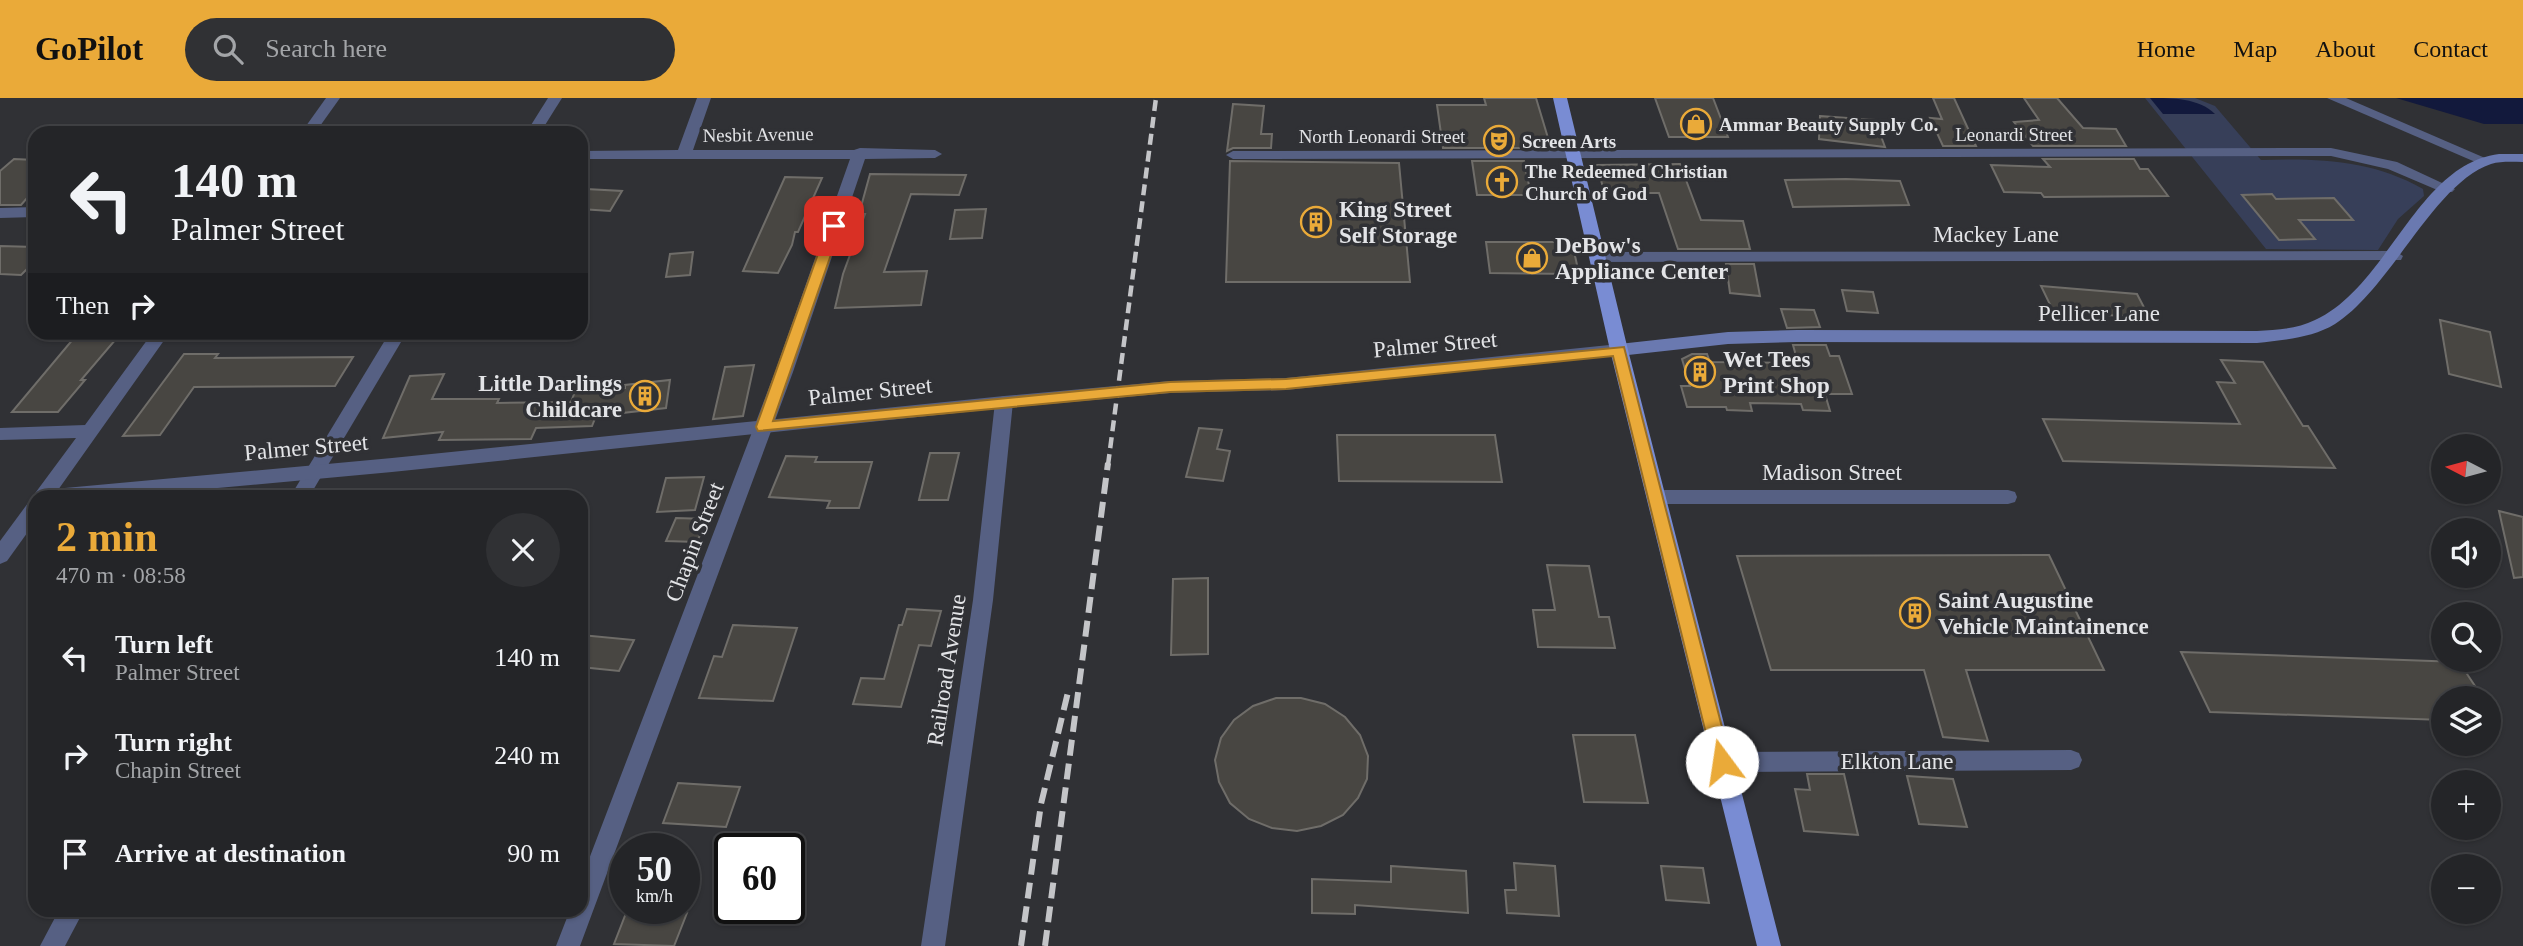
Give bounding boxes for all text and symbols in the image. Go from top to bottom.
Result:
search box [185,18,675,81]
icon: search [209,30,247,68]
text: GoPilot [35,31,143,67]
text: Search here [265,34,387,63]
text: Home [2137,36,2195,62]
text: Map [2233,36,2277,62]
text: About [2315,36,2375,62]
text: Contact [2413,36,2488,62]
shop icon: Ammar Beauty Supply Co. [1679,107,1713,141]
place label: Ammar Beauty Supply Co. [1719,114,1938,135]
street label: Nesbit Avenue [702,123,814,146]
theatre icon: Screen Arts [1482,124,1516,158]
street label: Leonardi Street [1955,124,2074,145]
street label: North Leonardi Street [1299,126,1466,147]
place label: Screen Arts [1522,131,1616,152]
text: 140 m [171,153,298,208]
icon: left [56,154,147,245]
place label: The Redeemed Christian Church of God [1525,161,1728,204]
church icon: The Redeemed Christian Church of God [1485,165,1519,199]
pin [804,196,864,256]
place label: King Street Self Storage [1339,197,1457,248]
building icon: King Street Self Storage [1299,205,1333,239]
icon: arrive [815,207,853,245]
text: Palmer Street [171,211,344,247]
street label: Mackey Lane [1933,222,2059,247]
place label: DeBow's Appliance Center [1555,233,1728,284]
shop icon: DeBow's Appliance Center [1515,241,1549,275]
icon: right [123,287,161,325]
text: Then [56,291,109,320]
street label: Pellicer Lane [2038,301,2160,326]
street label: Palmer Street [1372,327,1499,362]
place label: Wet Tees Print Shop [1723,347,1830,398]
building icon: Wet Tees Print Shop [1683,355,1717,389]
place label: Little Darlings Childcare [478,371,622,422]
street label: Palmer Street [807,372,934,410]
building icon: Little Darlings Childcare [628,379,662,413]
street label: Palmer Street [243,430,370,465]
north arrow [2431,434,2501,504]
map controls [2431,434,2501,924]
street label: Madison Street [1762,460,1903,485]
street label: Chapin Street [660,478,729,605]
button: close [486,513,560,587]
text: 2 min [56,514,158,560]
button: sound [2431,518,2501,588]
text: 470 m · 08:58 [56,563,186,588]
place label: Saint Augustine Vehicle Maintainence [1938,588,2149,639]
street label: Railroad Avenue [922,592,971,748]
building icon: Saint Augustine Vehicle Maintainence [1898,596,1932,630]
button: search [2431,602,2501,672]
text: Turn left [115,630,213,659]
icon: left [56,639,94,677]
text: 140 m [494,643,560,672]
text: Palmer Street [115,660,240,685]
button: layers [2431,686,2501,756]
position arrow [1685,725,1759,799]
text: Turn right [115,728,232,757]
icon: right [56,737,94,775]
text: 240 m [494,741,560,770]
street label: Elkton Lane [1840,749,1954,774]
text: Chapin Street [115,758,241,783]
button: + [2431,770,2501,840]
speed limit sign: 60 [714,833,805,924]
icon: arrive [56,835,94,873]
text: Arrive at destination [115,839,346,868]
text: 90 m [507,839,560,868]
text: 50 [637,850,672,889]
button: − [2431,854,2501,924]
text: km/h [636,886,673,906]

